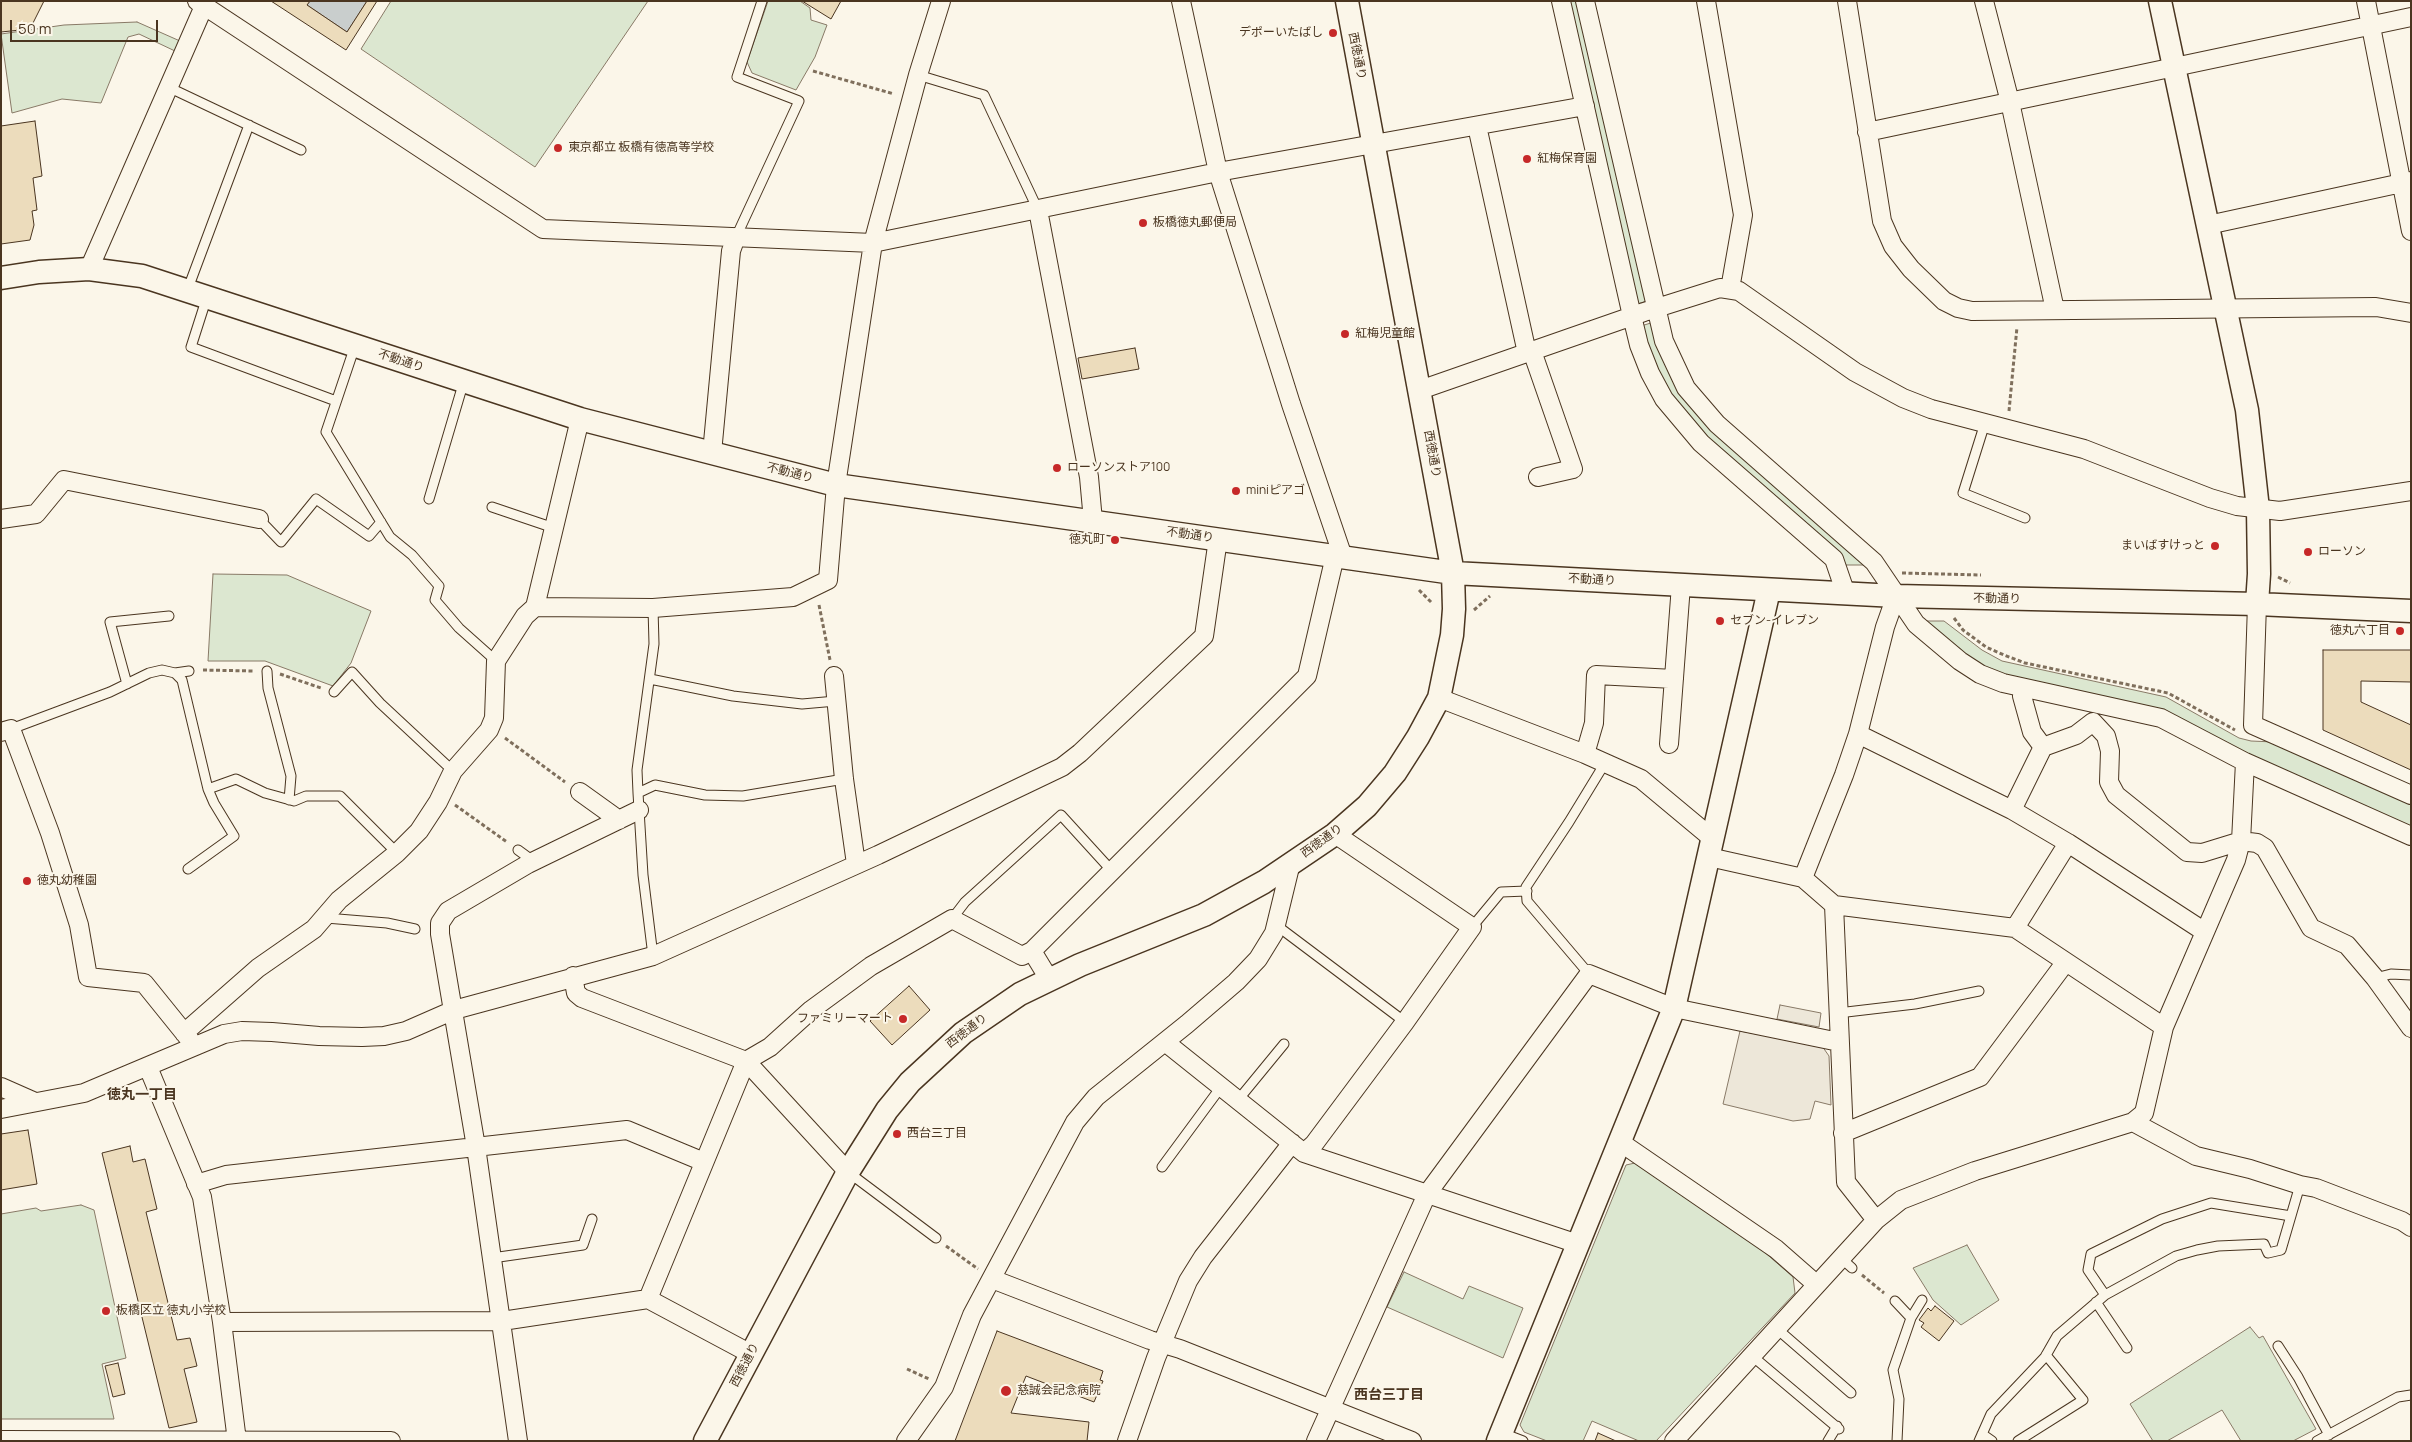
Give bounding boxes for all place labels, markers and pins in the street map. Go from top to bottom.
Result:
place label: デポーいたばし [1239,26,1323,40]
marker: デポーいたばし [1327,27,1339,39]
place label: 東京都立 板橋有徳高等学校 [568,141,714,155]
marker: 東京都立 板橋有徳高等学校 [552,142,564,154]
place label: 紅梅保育園 [1537,152,1597,166]
marker: 紅梅保育園 [1521,153,1533,165]
place label: 板橋徳丸郵便局 [1153,216,1237,230]
marker: 板橋徳丸郵便局 [1137,217,1149,229]
place label: 紅梅児童館 [1355,327,1415,341]
marker: 紅梅児童館 [1339,328,1351,340]
place label: ローソンストア100 [1067,461,1170,475]
marker: ローソンストア100 [1051,462,1063,474]
place label: miniピアゴ [1246,484,1305,498]
marker: miniピアゴ [1230,485,1242,497]
place label: 徳丸町 [1069,533,1105,547]
marker: 徳丸町 [1109,534,1121,546]
place label: まいばすけっと [2121,539,2205,553]
marker: まいばすけっと [2209,540,2221,552]
place label: ローソン [2318,545,2366,559]
marker: ローソン [2302,546,2314,558]
place label: セブン-イレブン [1730,614,1819,628]
marker: セブン-イレブン [1714,615,1726,627]
place label: 徳丸六丁目 [2330,624,2390,638]
marker: 徳丸六丁目 [2394,625,2406,637]
place label: 徳丸幼稚園 [37,874,97,888]
marker: 徳丸幼稚園 [21,875,33,887]
place label: ファミリーマート [797,1012,893,1026]
marker: ファミリーマート [897,1013,909,1025]
place label: 西台三丁目 [907,1127,967,1141]
marker: 西台三丁目 [891,1128,903,1140]
place label: 板橋区立 徳丸小学校 [116,1304,226,1318]
marker: 板橋区立 徳丸小学校 [100,1305,112,1317]
marker: 慈誠会記念病院 [999,1384,1013,1398]
place label: 慈誠会記念病院 [1017,1384,1101,1398]

